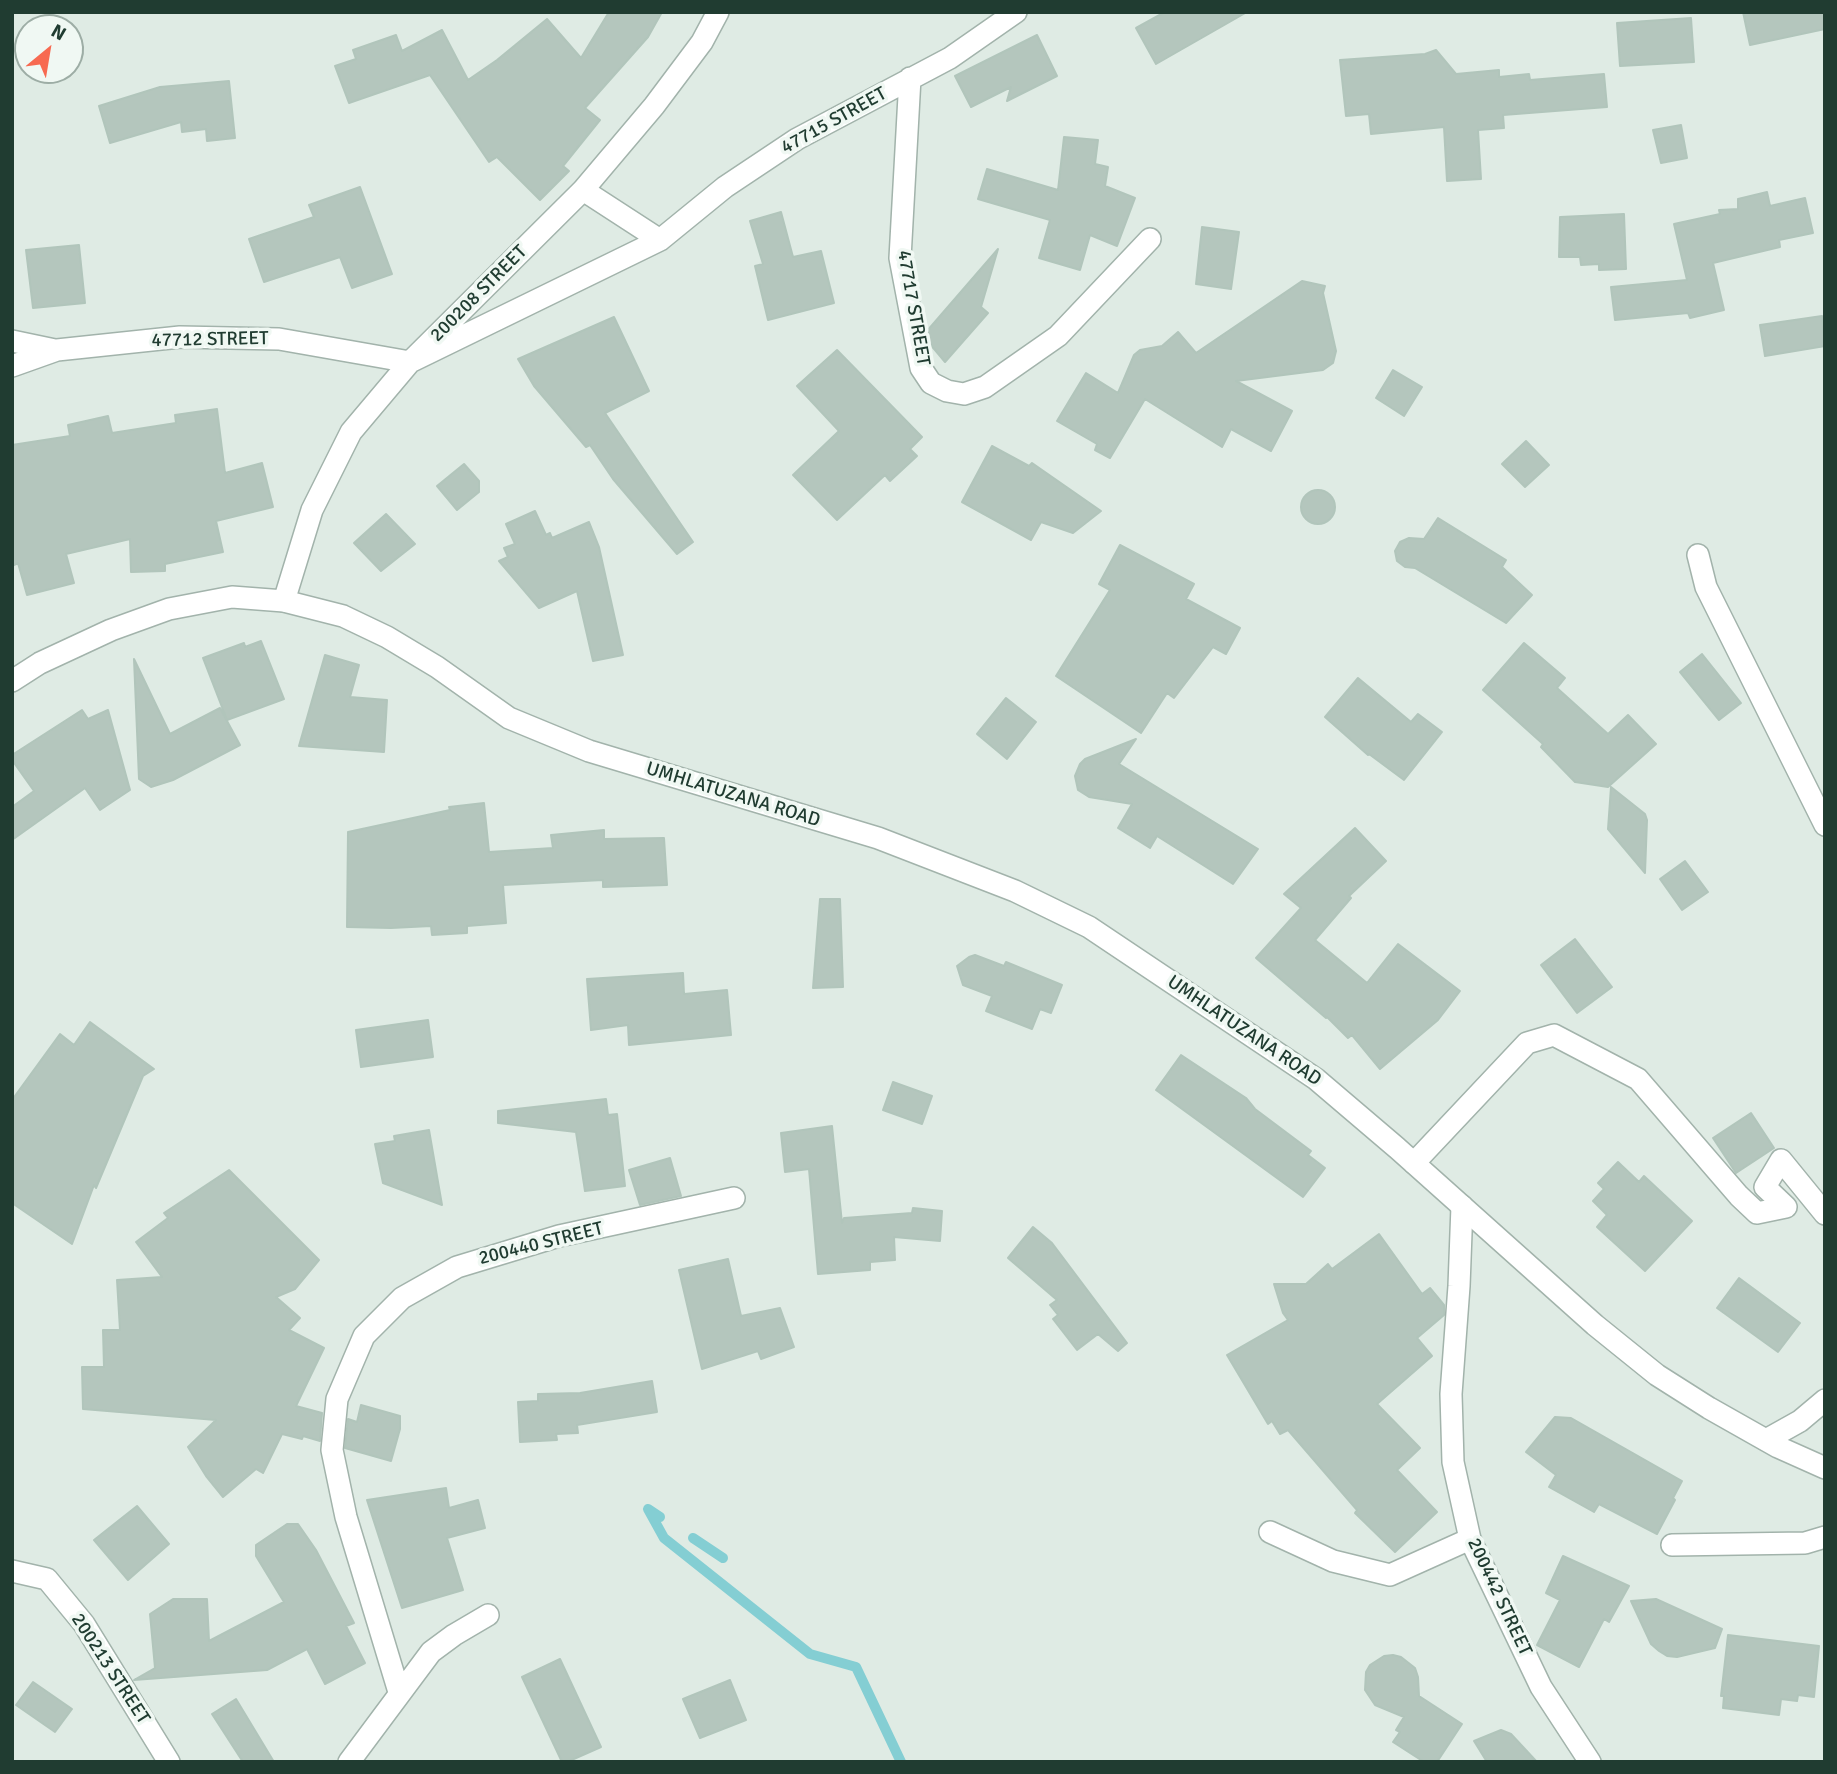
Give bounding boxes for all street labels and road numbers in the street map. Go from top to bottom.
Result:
street label: 47715 STREET [777,83,891,159]
street label: 200208 STREET [426,241,532,347]
street label: 47717 STREET [892,248,934,368]
street label: 47712 STREET [151,328,269,352]
street label: UMHLATUZANA ROAD [643,758,823,832]
street label: UMHLATUZANA ROAD [1163,971,1325,1091]
street label: 200440 STREET [476,1218,606,1270]
street label: 200442 STREET [1462,1534,1536,1660]
street label: 200213 STREET [66,1609,154,1729]

